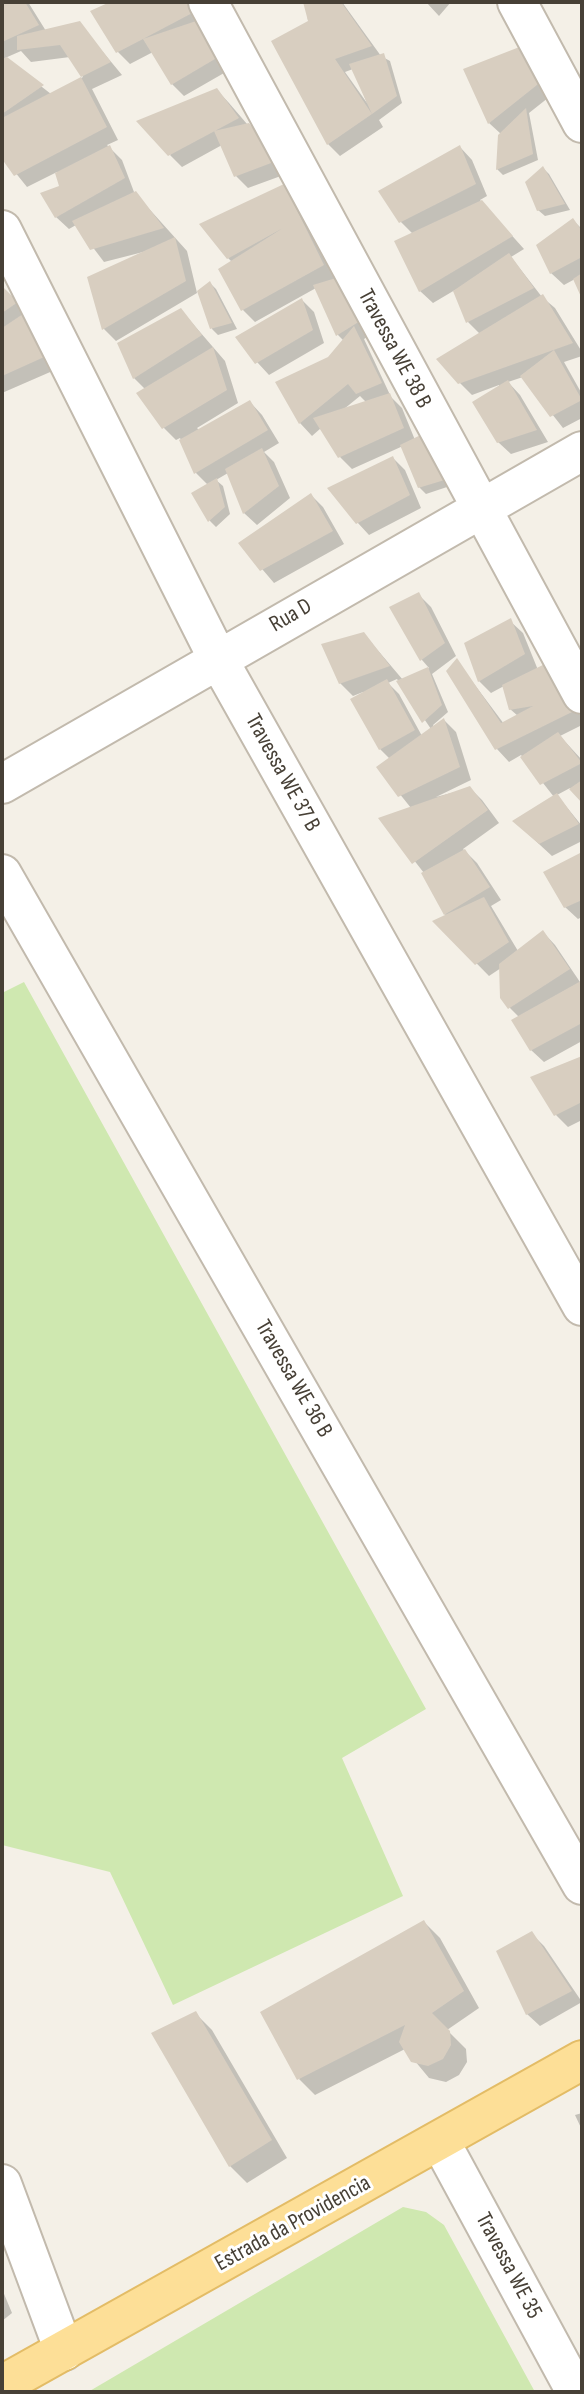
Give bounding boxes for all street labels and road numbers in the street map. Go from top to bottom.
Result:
street label: Travessa WE 38 B [351,285,437,413]
street label: Rua D [265,593,317,639]
street label: Travessa WE 37 B [238,709,326,837]
street label: Travessa WE 36 B [248,1315,338,1443]
street label: Estrada da Providencia [210,2170,376,2278]
street label: Travessa WE 35 [469,2208,547,2324]

